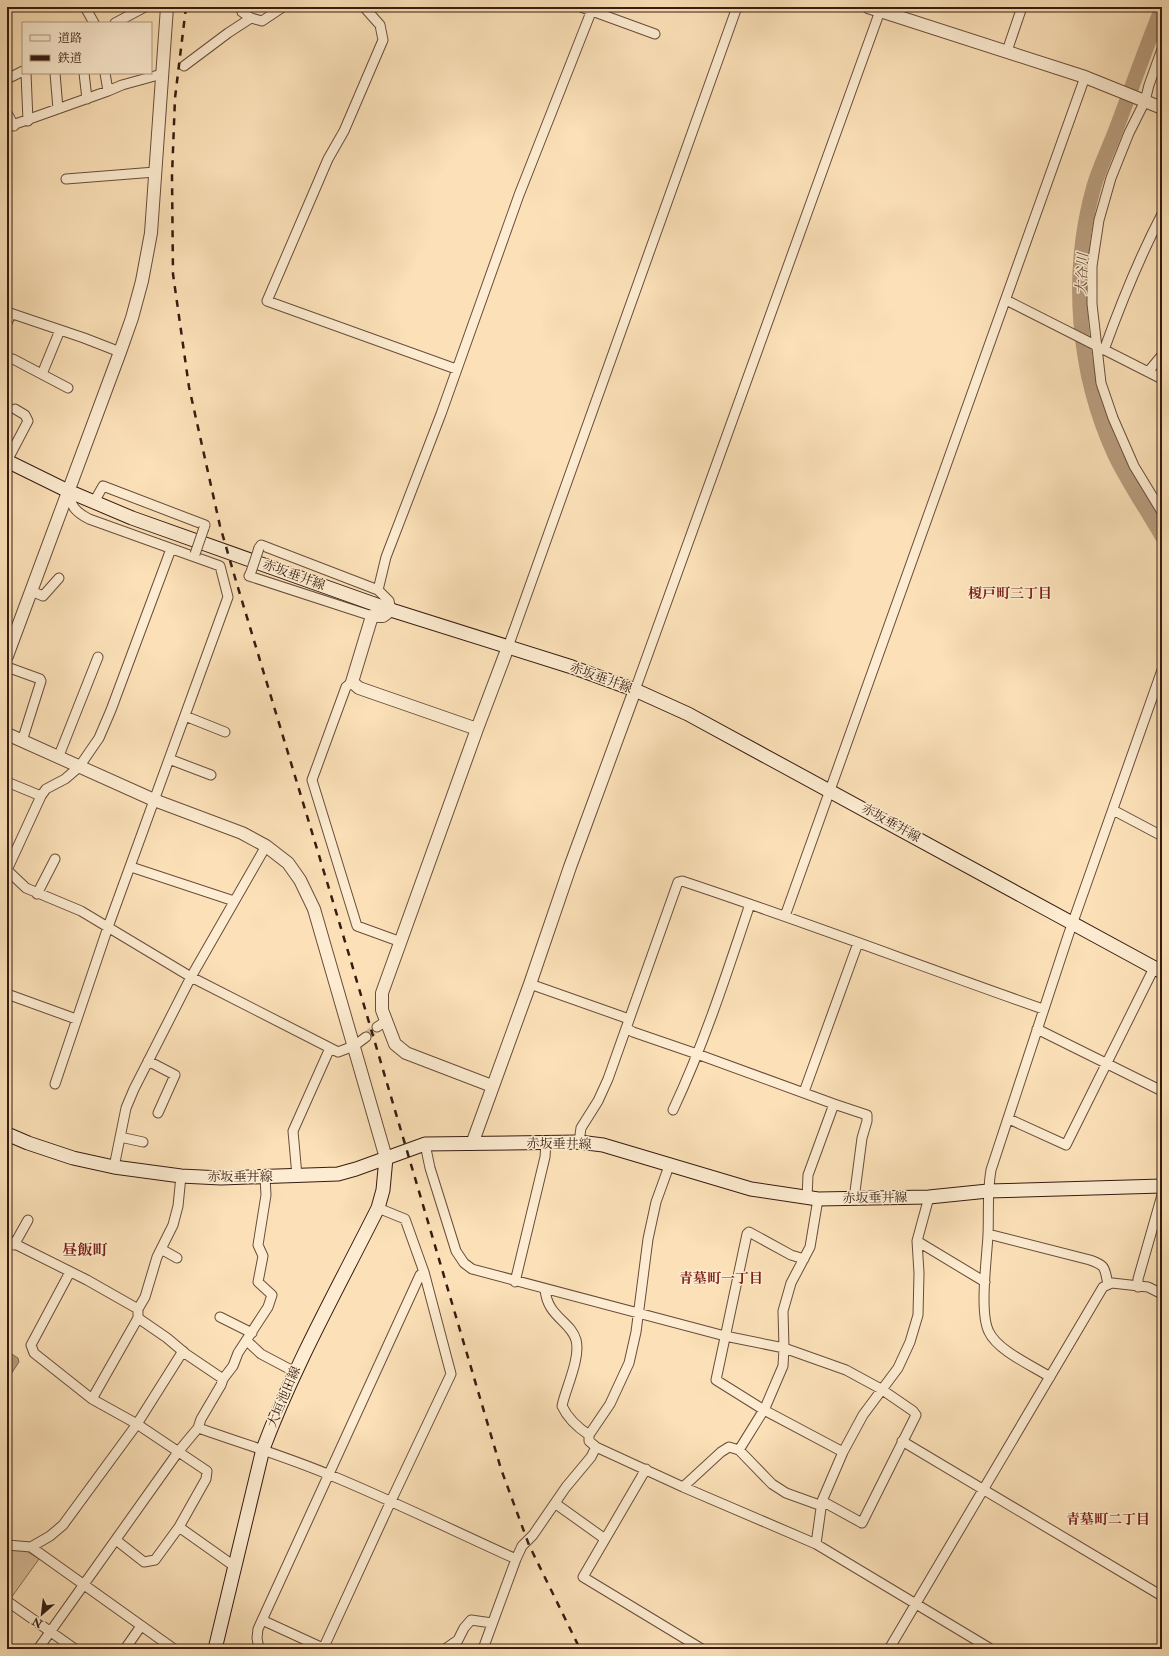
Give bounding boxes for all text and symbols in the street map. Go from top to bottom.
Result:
legend [22,22,152,74]
text: 道路 [58,31,82,46]
text: 鉄道 [57,51,82,66]
water label: 大谷川 [1072,251,1092,295]
street label: 赤坂垂井線 [261,556,327,594]
district label: 榎戸町三丁目 [968,585,1052,602]
street label: 赤坂垂井線 [568,659,634,697]
street label: 赤坂垂井線 [859,800,923,846]
street label: 赤坂垂井線 [526,1135,592,1153]
street label: 赤坂垂井線 [207,1169,273,1185]
street label: 赤坂垂井線 [842,1189,908,1207]
district label: 昼飯町 [62,1241,108,1260]
district label: 青墓町一丁目 [679,1270,763,1287]
street label: 大垣池田線 [264,1364,304,1430]
district label: 青墓町二丁目 [1066,1511,1150,1528]
north arrow [22,1594,62,1634]
text: N [29,1614,46,1631]

